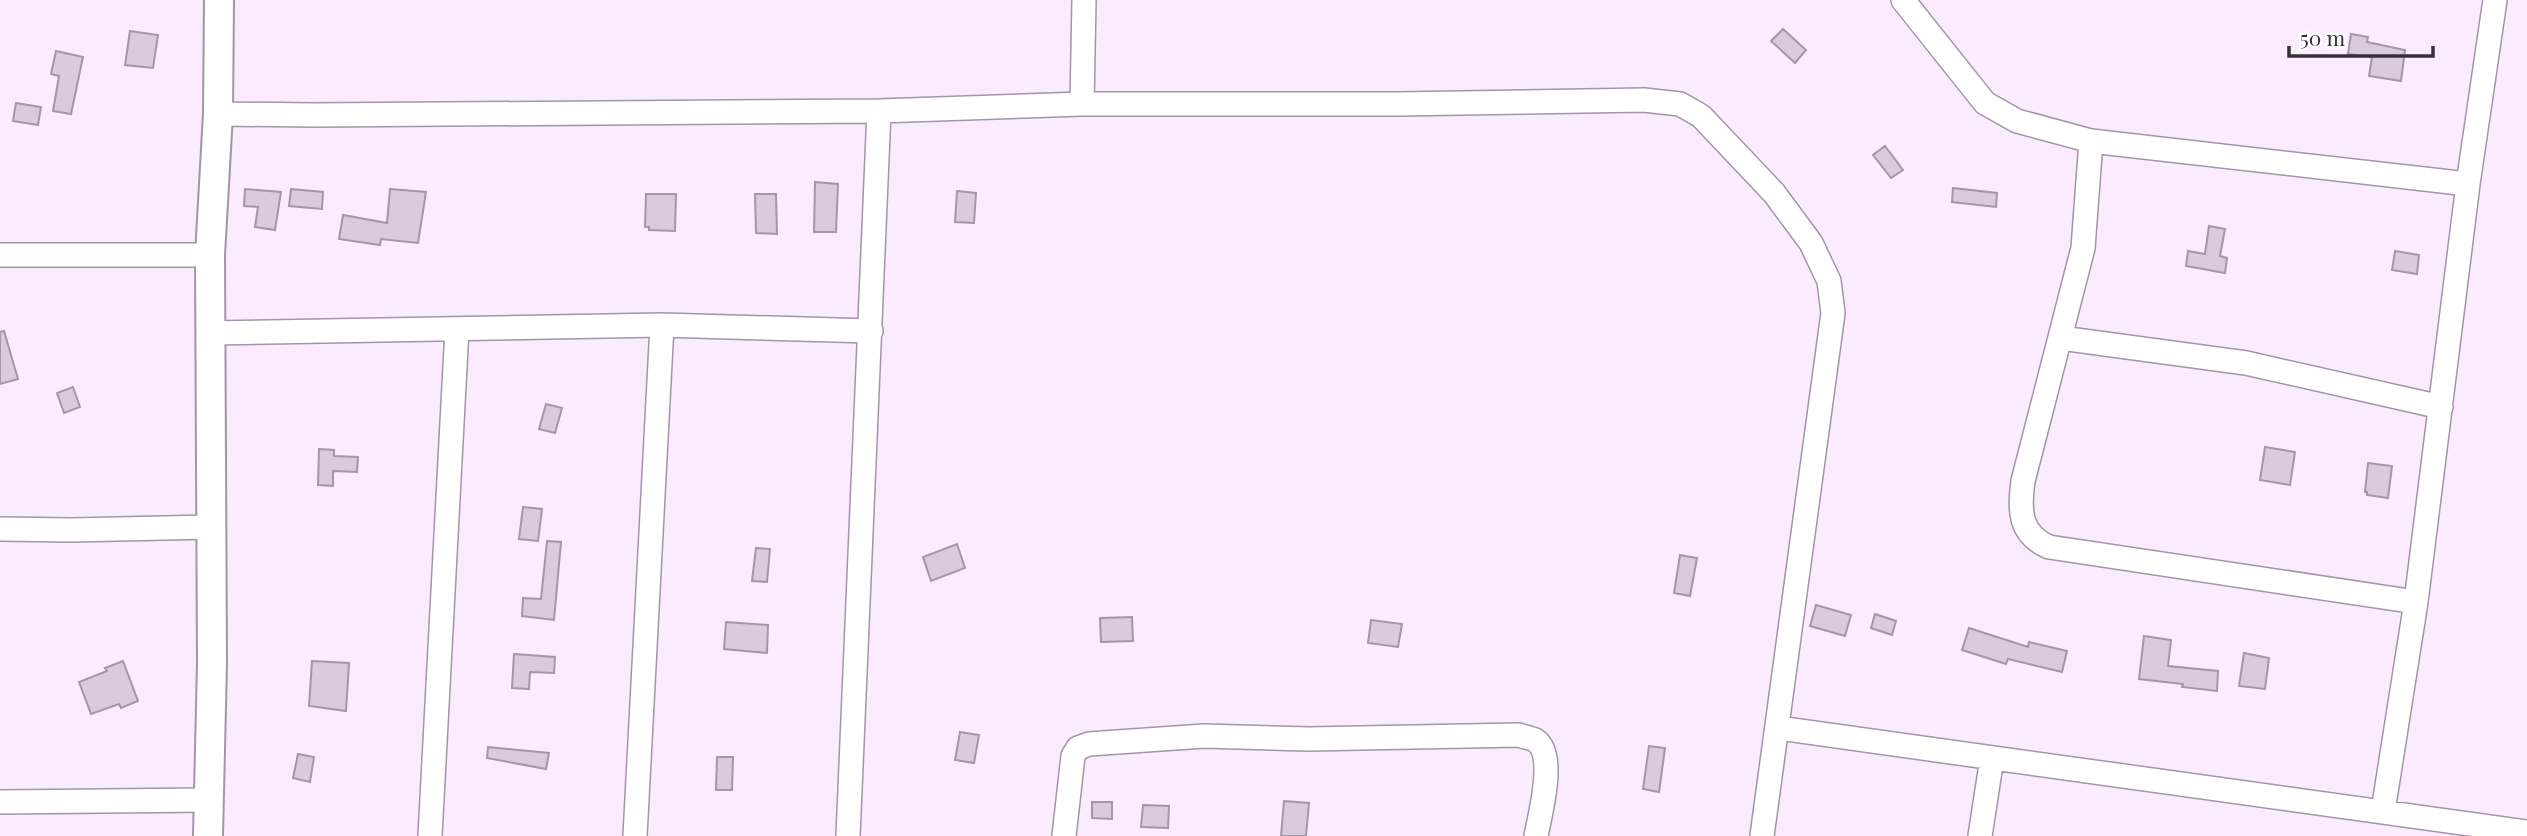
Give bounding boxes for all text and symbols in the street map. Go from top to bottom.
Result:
scale bar [2289,14,2432,58]
text: 50 m [2300,23,2346,51]

